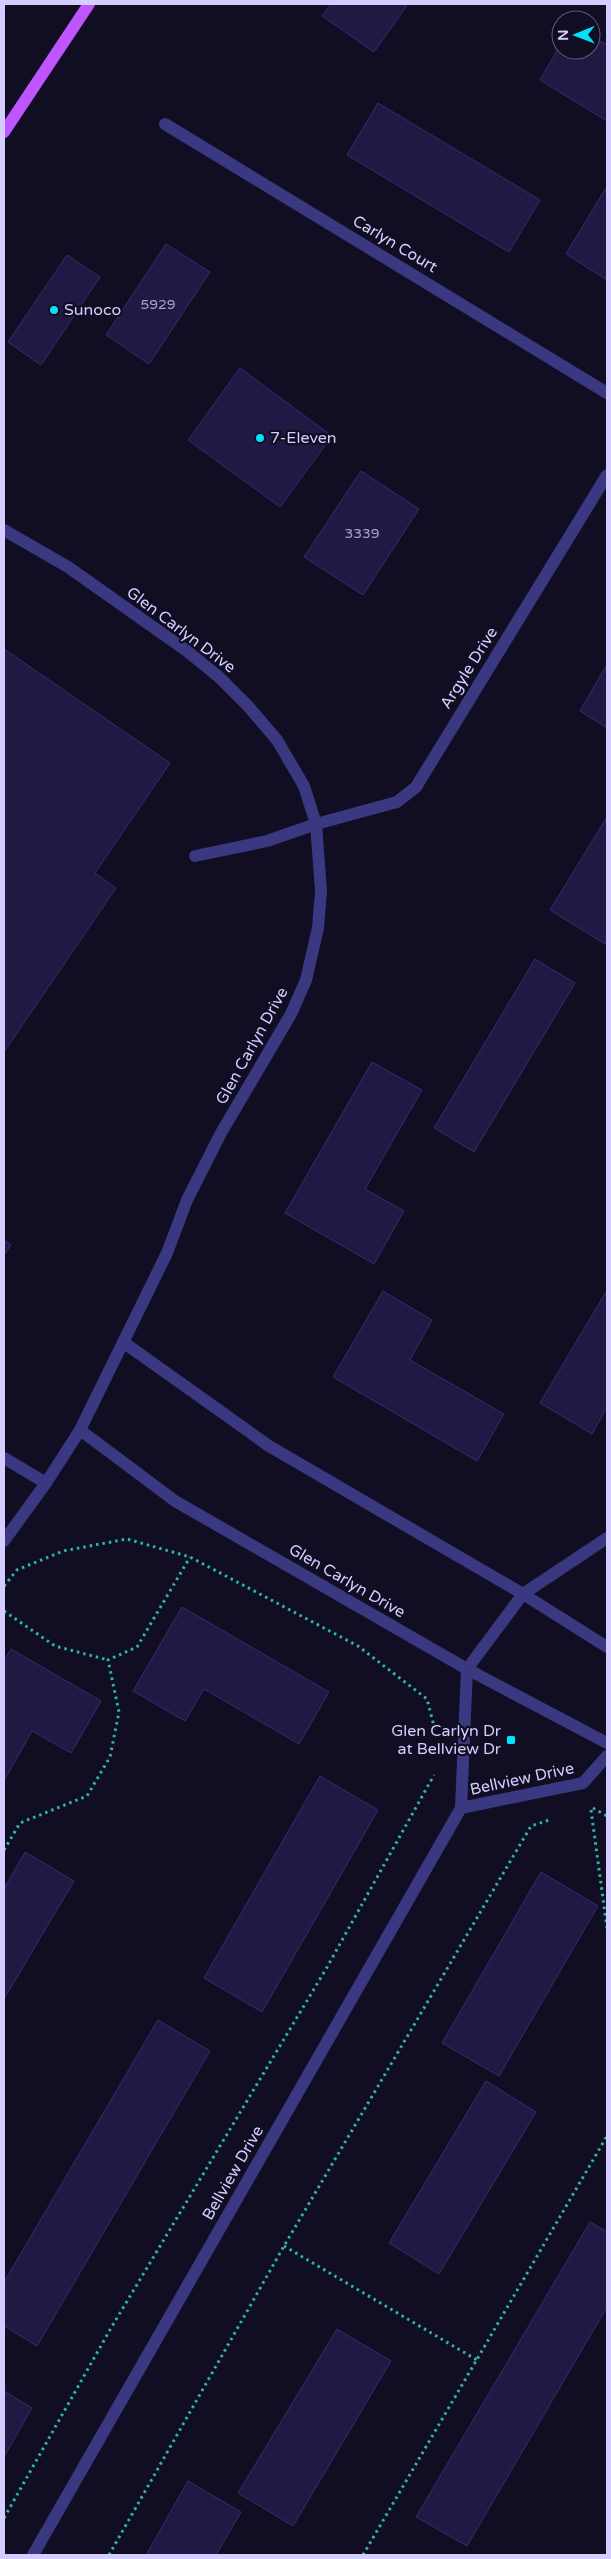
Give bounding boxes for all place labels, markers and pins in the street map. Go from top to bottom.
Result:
place label: Sunoco [64,300,121,320]
marker: Sunoco [48,304,60,316]
place label: 7-Eleven [270,428,337,448]
marker: 7-Eleven [254,432,266,444]
place label: Glen Carlyn Dr at Bellview Dr [391,1721,502,1759]
marker: Glen Carlyn Dr at Bellview Dr [505,1734,517,1746]

